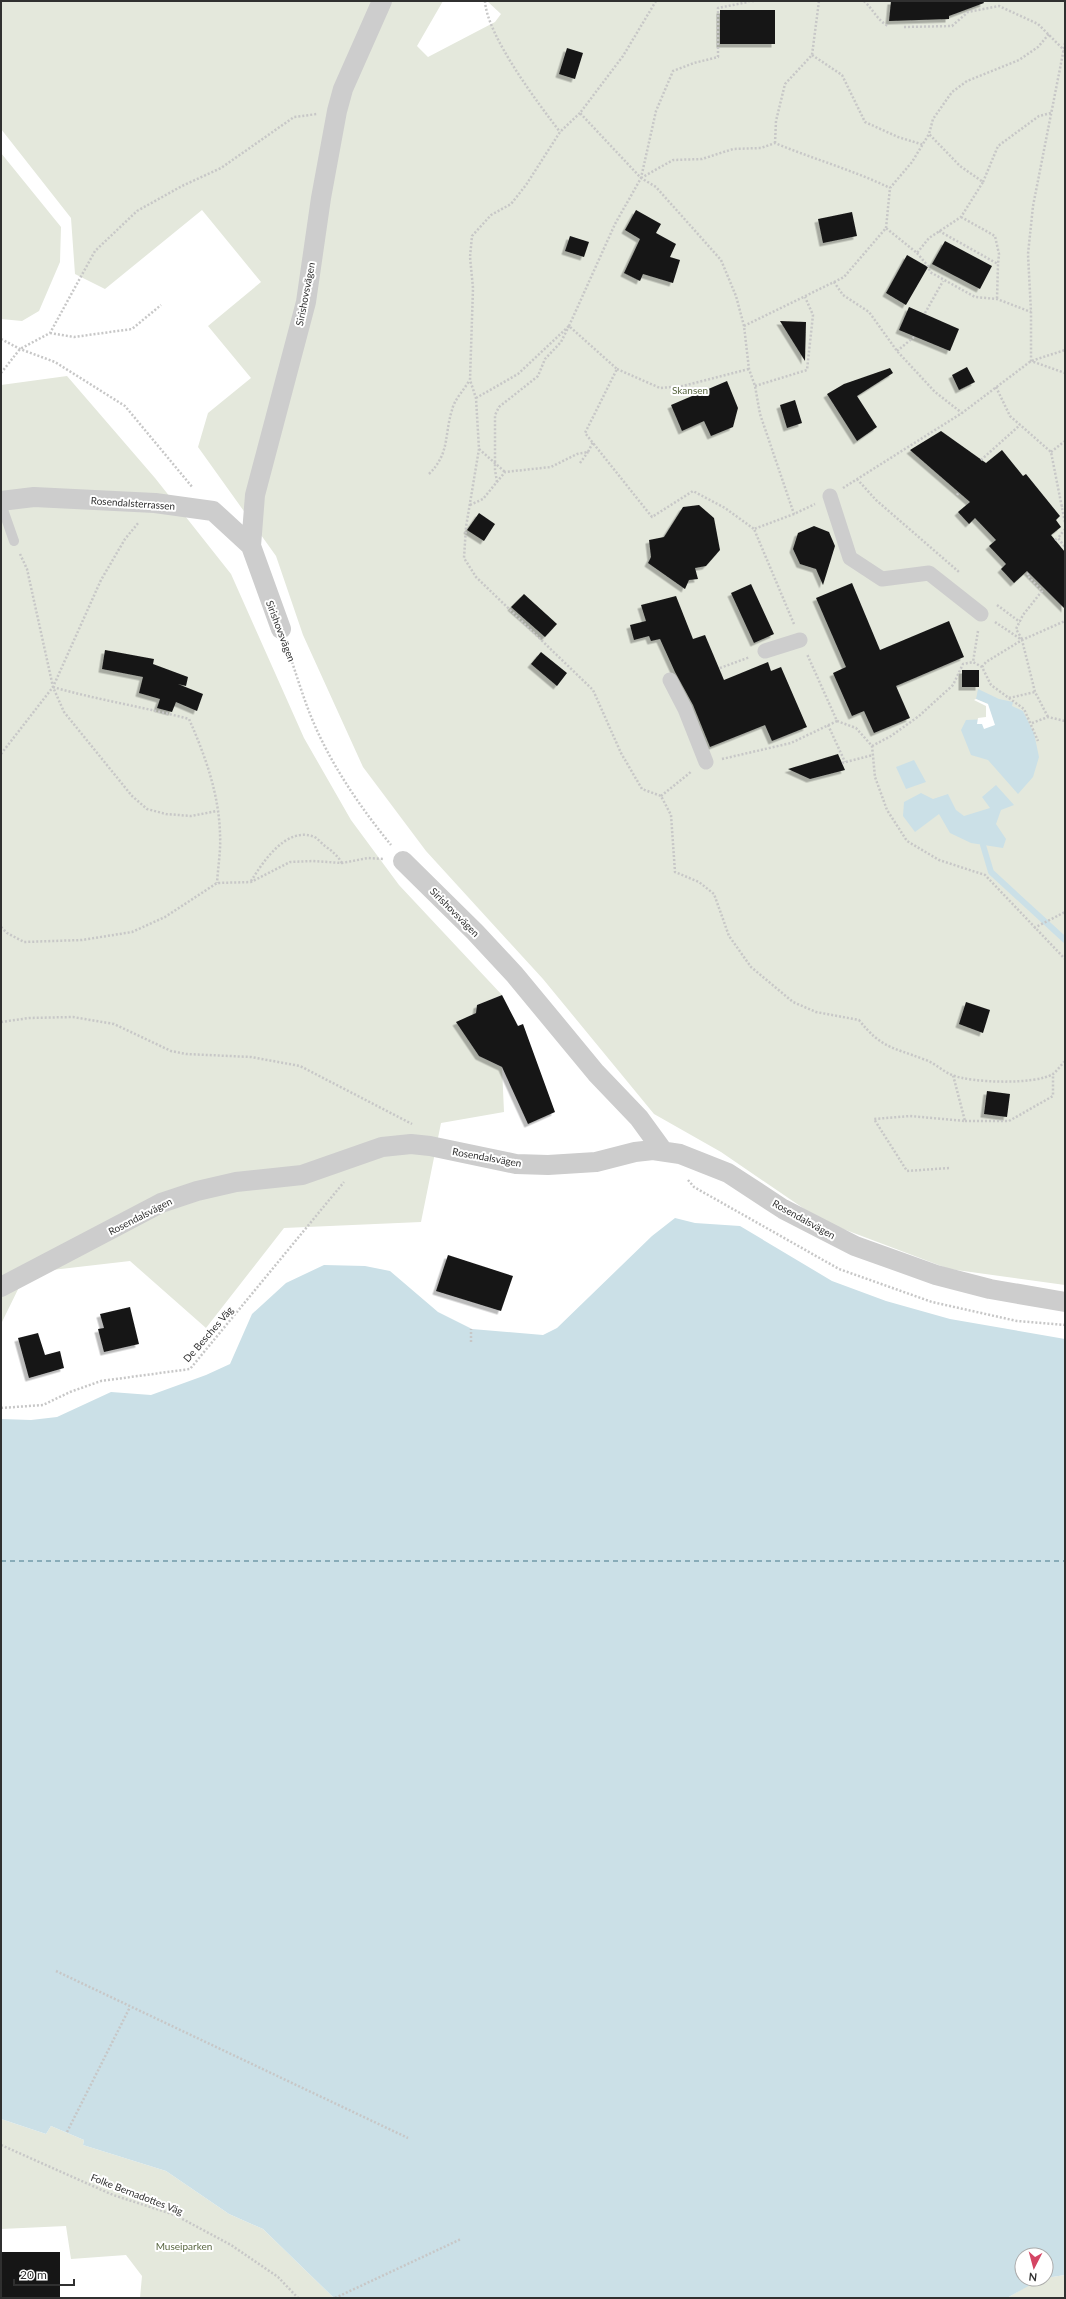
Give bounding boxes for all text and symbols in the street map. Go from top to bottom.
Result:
street label: Sirishovsvägen [293,261,317,327]
park label: Skansen [672,384,708,396]
street label: Rosendalsterrassen [90,494,176,512]
street label: Sirishovsvägen [264,599,298,663]
street label: Sirishovsvägen [428,885,482,939]
street label: Rosendalsvägen [451,1145,523,1169]
street label: Rosendalsvägen [106,1195,174,1237]
street label: Rosendalsvägen [770,1197,838,1241]
street label: De Besches Väg [181,1304,235,1364]
street label: Folke Bernadottes Väg [89,2171,185,2217]
park label: Museiparken [156,2240,212,2252]
north arrow [1014,2247,1054,2287]
scale bar [14,2261,74,2287]
text: 20 m [20,2267,47,2282]
text: N [1028,2271,1038,2284]

